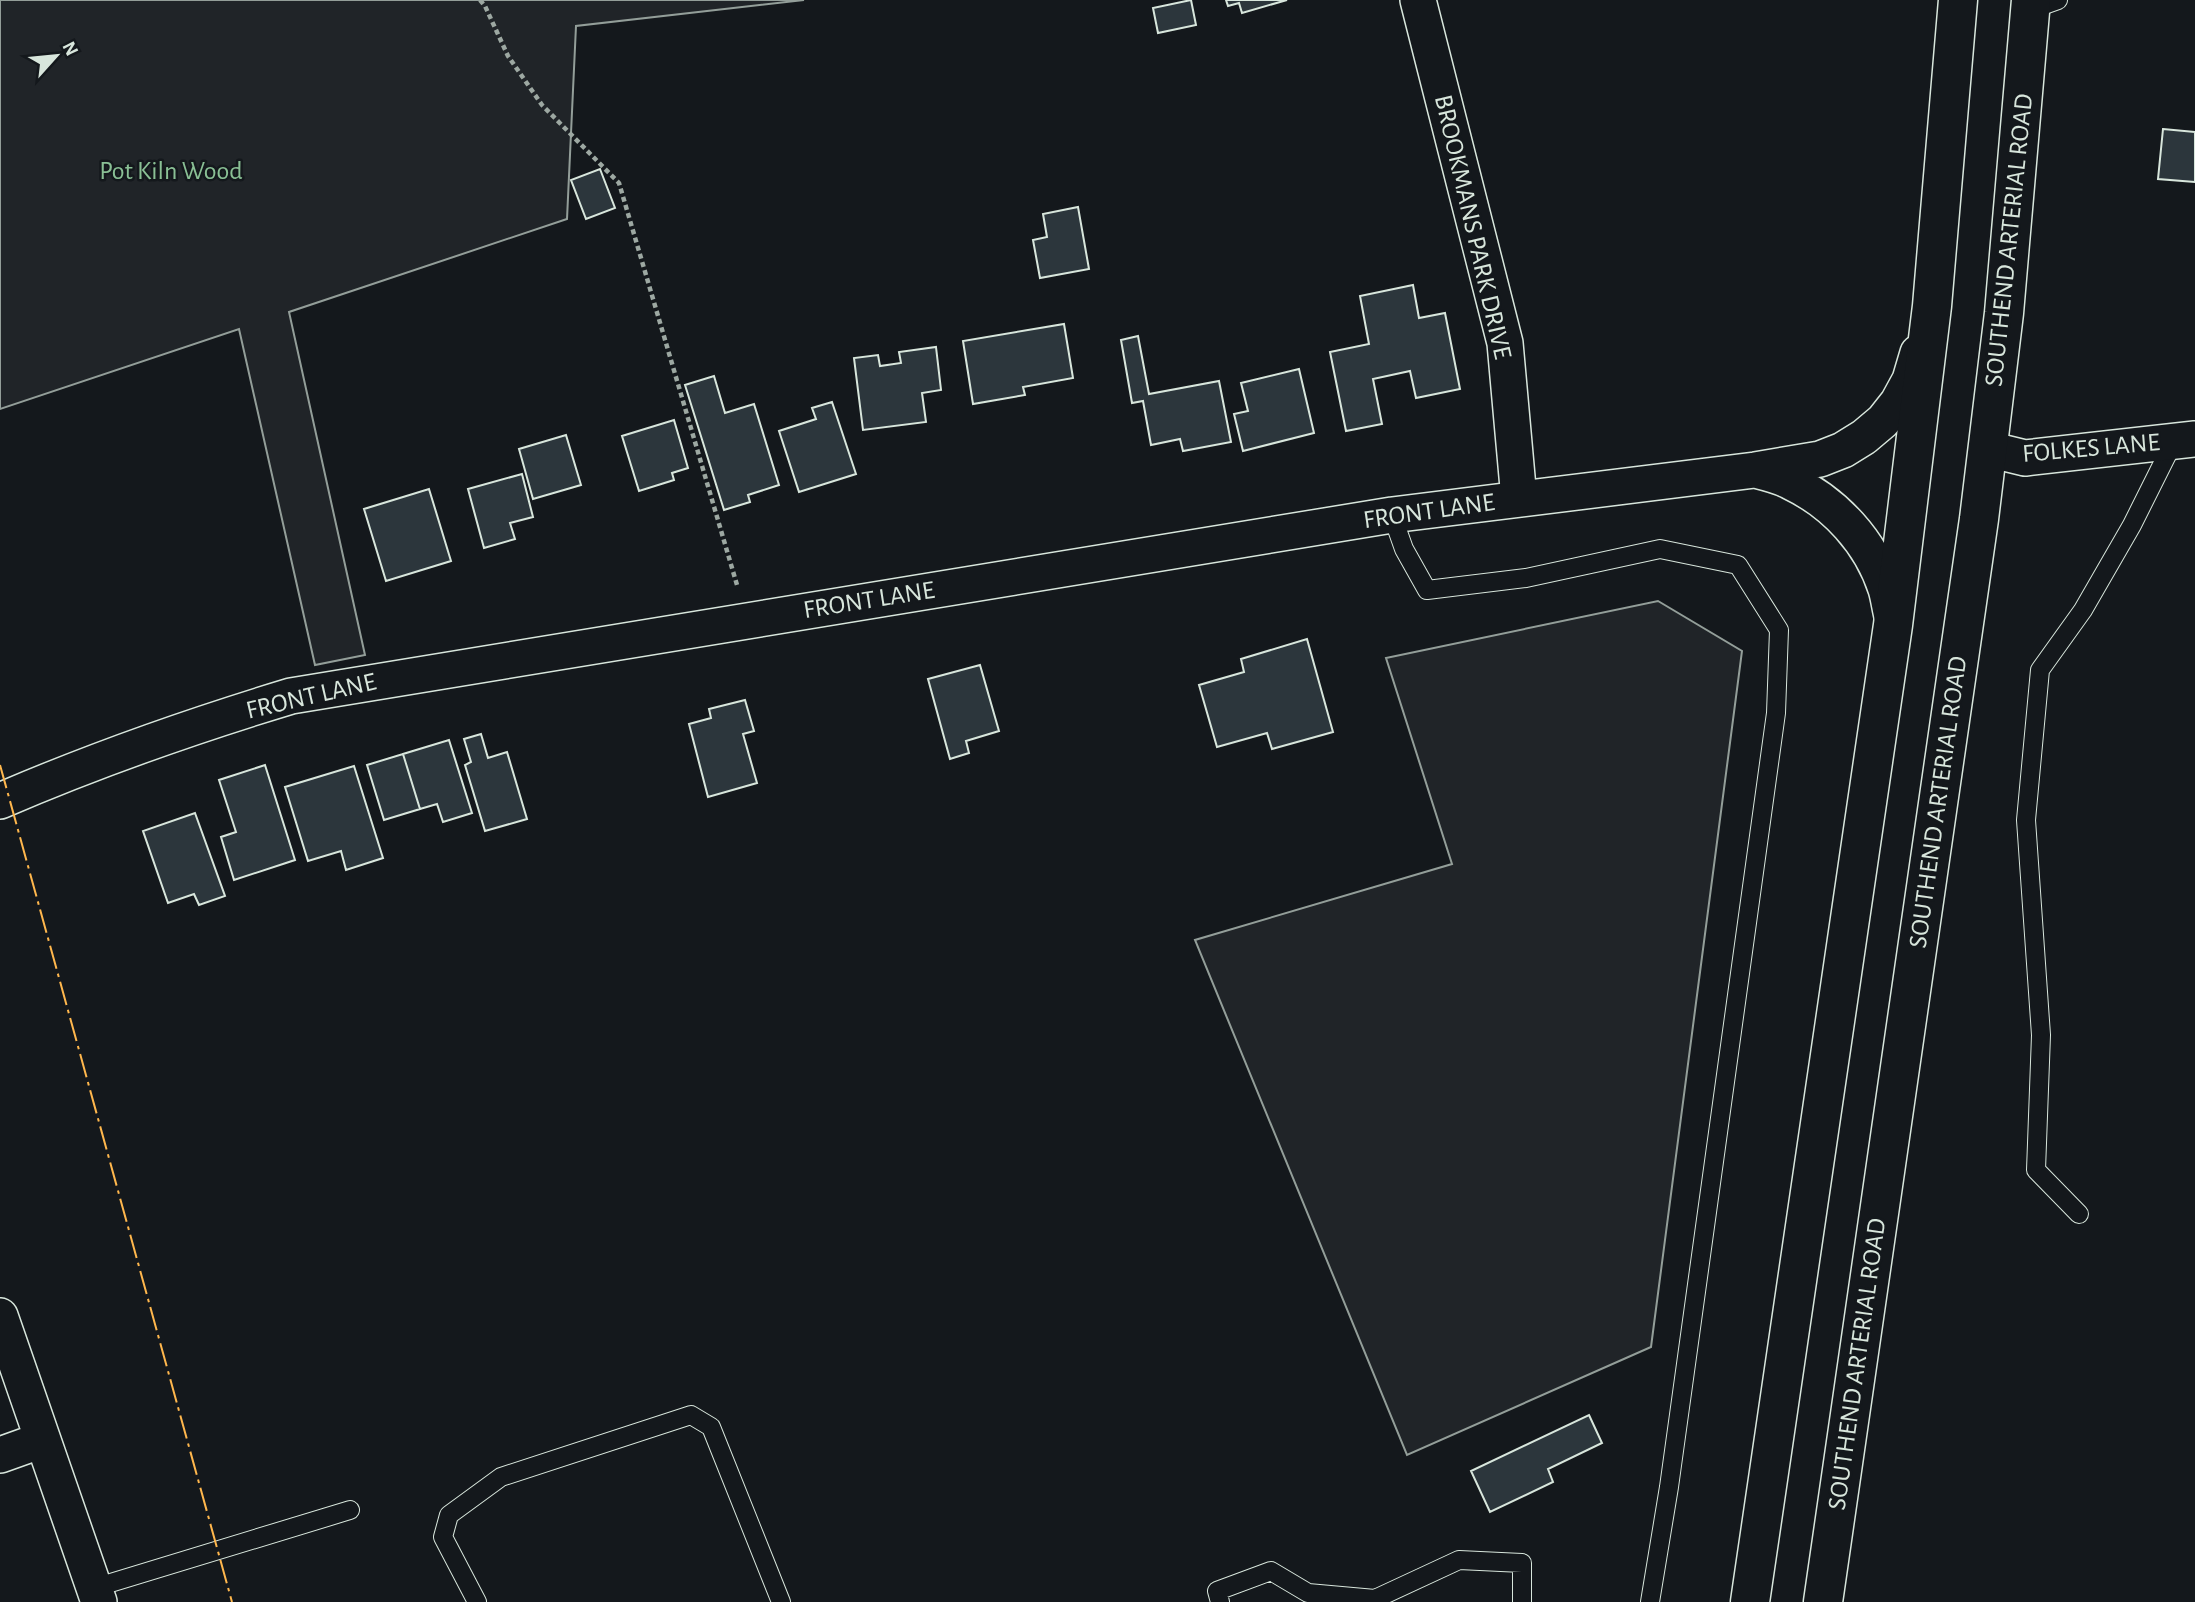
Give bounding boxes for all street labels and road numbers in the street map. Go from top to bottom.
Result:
street label: BROOKMANS PARK DRIVE [1430,92,1516,362]
street label: SOUTHEND ARTERIAL ROAD [1981,92,2037,388]
street label: FOLKES LANE [2021,429,2161,467]
street label: FRONT LANE [1362,489,1496,533]
street label: FRONT LANE [802,577,936,623]
street label: SOUTHEND ARTERIAL ROAD [1905,654,1971,950]
street label: FRONT LANE [244,668,378,724]
street label: SOUTHEND ARTERIAL ROAD [1824,1216,1890,1512]

